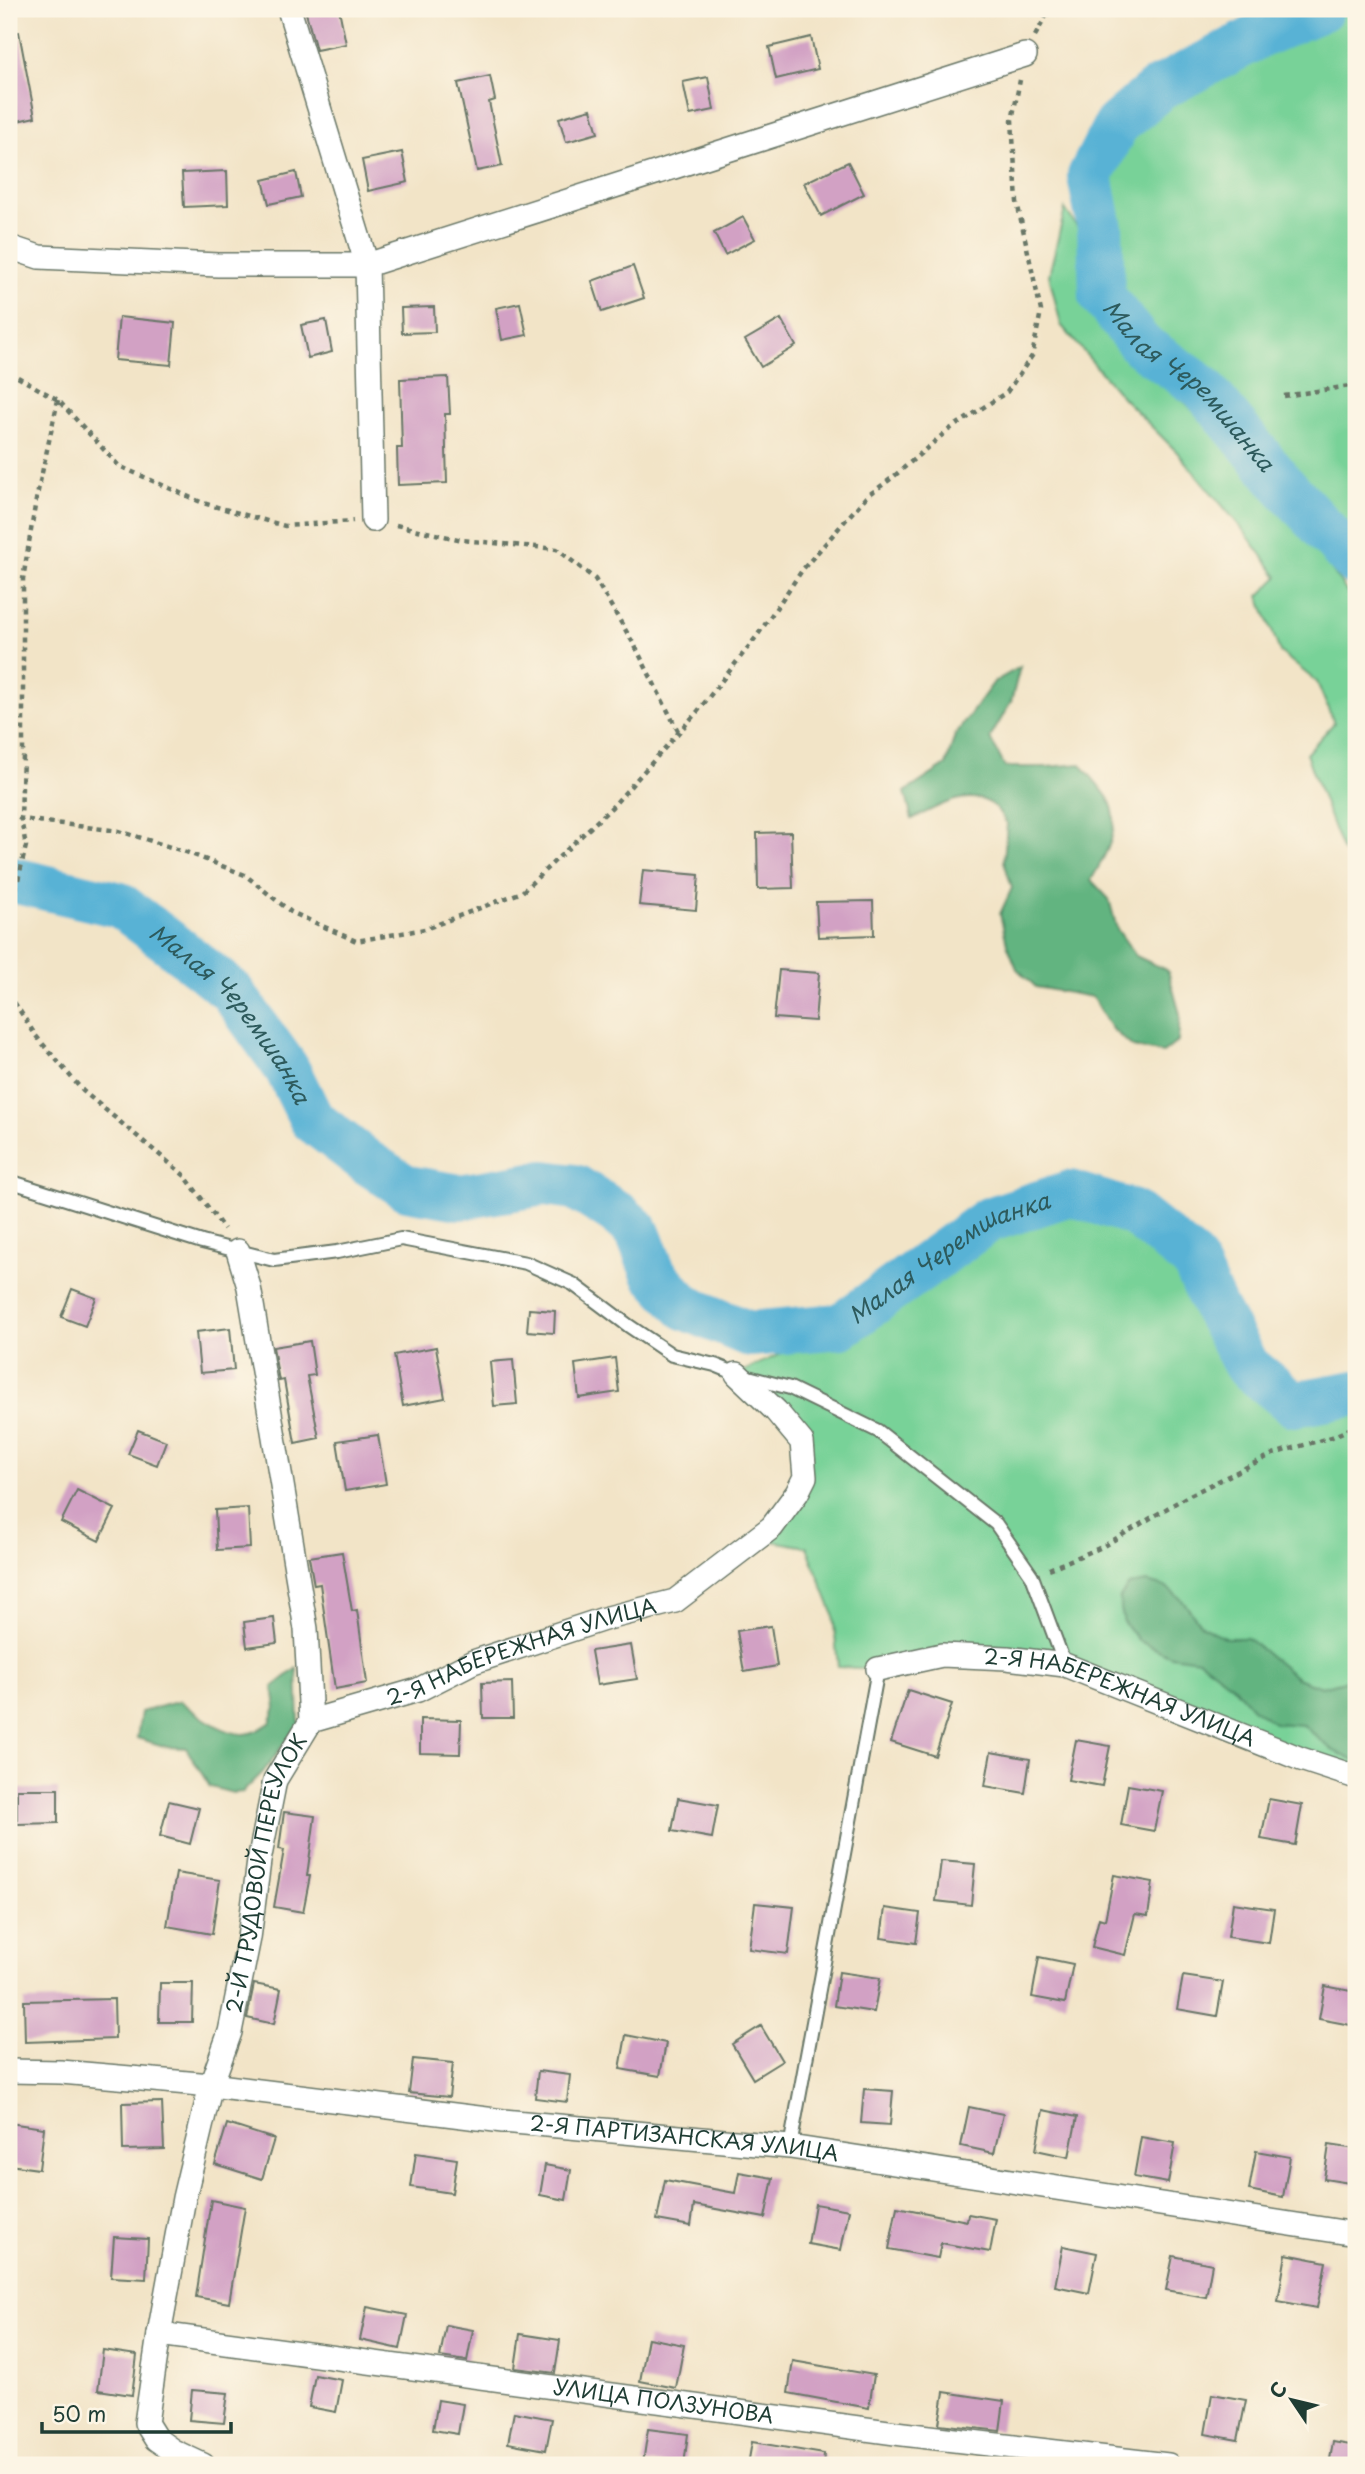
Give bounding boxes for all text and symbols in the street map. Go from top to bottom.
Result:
water label: Малая Черемшанка [1095,291,1284,479]
water label: Малая Черемшанка [143,914,321,1110]
water label: Малая Черемшанка [840,1182,1055,1332]
street label: 2-Я НАБЕРЕЖНАЯ УЛИЦА [382,1588,659,1712]
street label: 2-Я НАБЕРЕЖНАЯ УЛИЦА [983,1639,1261,1753]
street label: 2-Й ТРУДОВОЙ ПЕРЕУЛОК [216,1727,314,2016]
street label: 2-Я ПАРТИЗАНСКАЯ УЛИЦА [529,2106,841,2168]
north arrow [1256,2366,1326,2436]
street label: УЛИЦА ПОЛЗУНОВА [552,2369,776,2430]
text: С [1262,2376,1293,2404]
scale bar [42,2390,231,2434]
text: 50 m [52,2397,106,2429]

